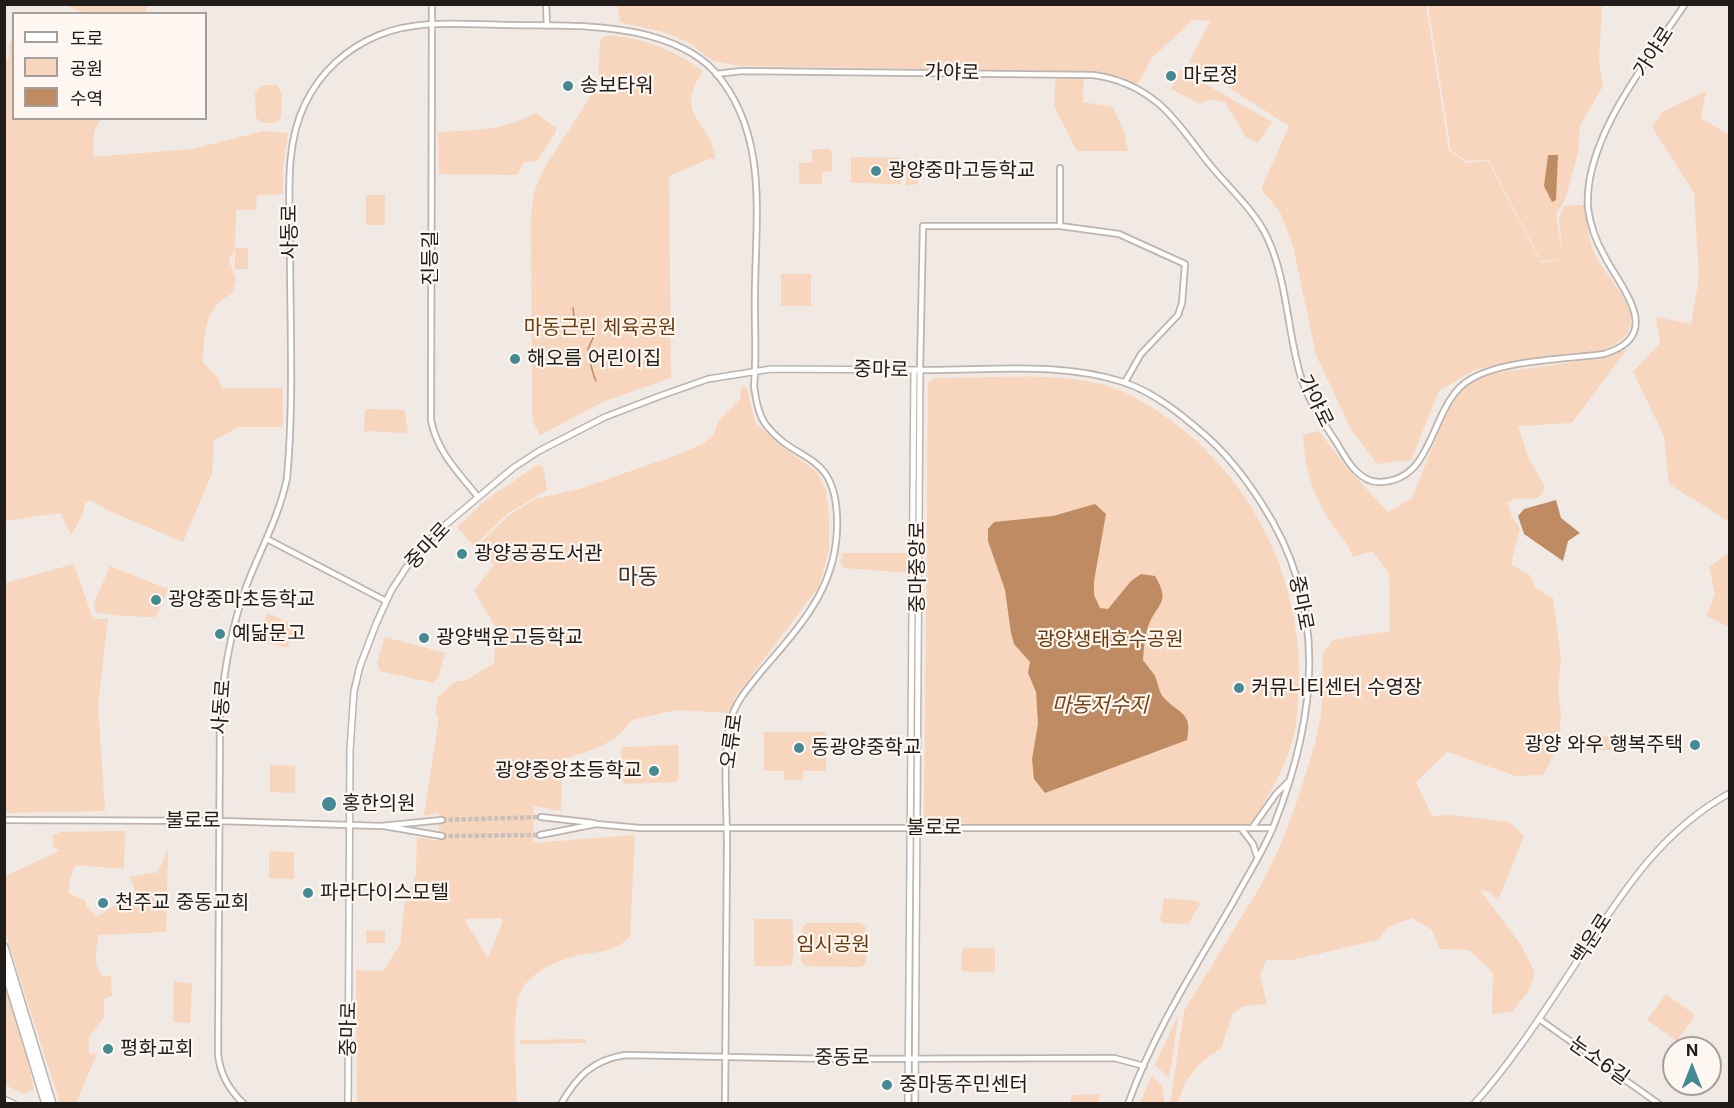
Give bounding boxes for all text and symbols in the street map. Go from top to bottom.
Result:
legend [12,12,207,120]
street label: 가야로 [1629,22,1679,82]
text: 도로 [70,28,103,49]
text: 공원 [70,58,103,79]
street label: 가야로 [924,61,980,85]
place label: 마로정 [1183,64,1238,88]
marker: 마로정 [1164,69,1178,83]
place label: 송보타워 [580,74,654,98]
marker: 송보타워 [561,79,575,93]
text: 수역 [70,88,103,109]
place label: 광양중마고등학교 [888,159,1035,183]
marker: 광양중마고등학교 [869,164,883,178]
street label: 사동로 [278,204,302,260]
street label: 진등길 [419,230,443,286]
park label: 마동근린 체육공원 [524,316,676,340]
place label: 해오름 어린이집 [527,347,661,371]
marker: 해오름 어린이집 [508,352,522,366]
street label: 중마로 [853,358,909,382]
street label: 가야로 [1292,371,1338,431]
street label: 중마로 [400,518,456,574]
street label: 중마중앙로 [906,521,930,613]
place label: 광양공공도서관 [474,542,603,566]
marker: 광양공공도서관 [455,547,469,561]
district label: 마동 [618,564,658,590]
street label: 중마로 [1284,574,1318,632]
place label: 광양중마초등학교 [168,588,315,612]
marker: 광양중마초등학교 [149,593,163,607]
place label: 예닮문고 [232,622,306,646]
place label: 광양백운고등학교 [436,626,583,650]
marker: 예닮문고 [213,627,227,641]
park label: 광양생태호수공원 [1036,628,1184,652]
marker: 광양백운고등학교 [417,631,431,645]
place label: 커뮤니티센터 수영장 [1251,676,1422,700]
street label: 사동로 [208,679,236,735]
marker: 커뮤니티센터 수영장 [1232,681,1246,695]
water label: 마동저수지 [1052,693,1148,719]
street label: 오류로 [716,712,748,770]
place label: 광양 와우 행복주택 [1525,733,1683,757]
place label: 동광양중학교 [811,736,921,760]
marker: 광양 와우 행복주택 [1688,738,1702,752]
marker: 동광양중학교 [792,741,806,755]
place label: 광양중앙초등학교 [495,759,642,783]
marker: 광양중앙초등학교 [647,764,661,778]
place label: 홍한의원 [342,792,416,816]
marker: 홍한의원 [320,795,338,813]
street label: 불로로 [165,809,221,833]
street label: 불로로 [906,816,962,840]
place label: 파라다이스모텔 [320,881,449,905]
marker: 파라다이스모텔 [301,886,315,900]
place label: 천주교 중동교회 [115,891,249,915]
marker: 천주교 중동교회 [96,896,110,910]
street label: 백운로 [1567,909,1617,969]
park label: 임시공원 [796,933,870,957]
street label: 중마로 [337,1001,361,1057]
street label: 눈소6길 [1564,1032,1634,1090]
north arrow [1662,1036,1722,1096]
place label: 평화교회 [120,1037,194,1061]
text: N [1686,1040,1698,1060]
marker: 평화교회 [101,1042,115,1056]
street label: 중동로 [814,1046,870,1070]
place label: 중마동주민센터 [899,1073,1028,1097]
marker: 중마동주민센터 [880,1078,894,1092]

